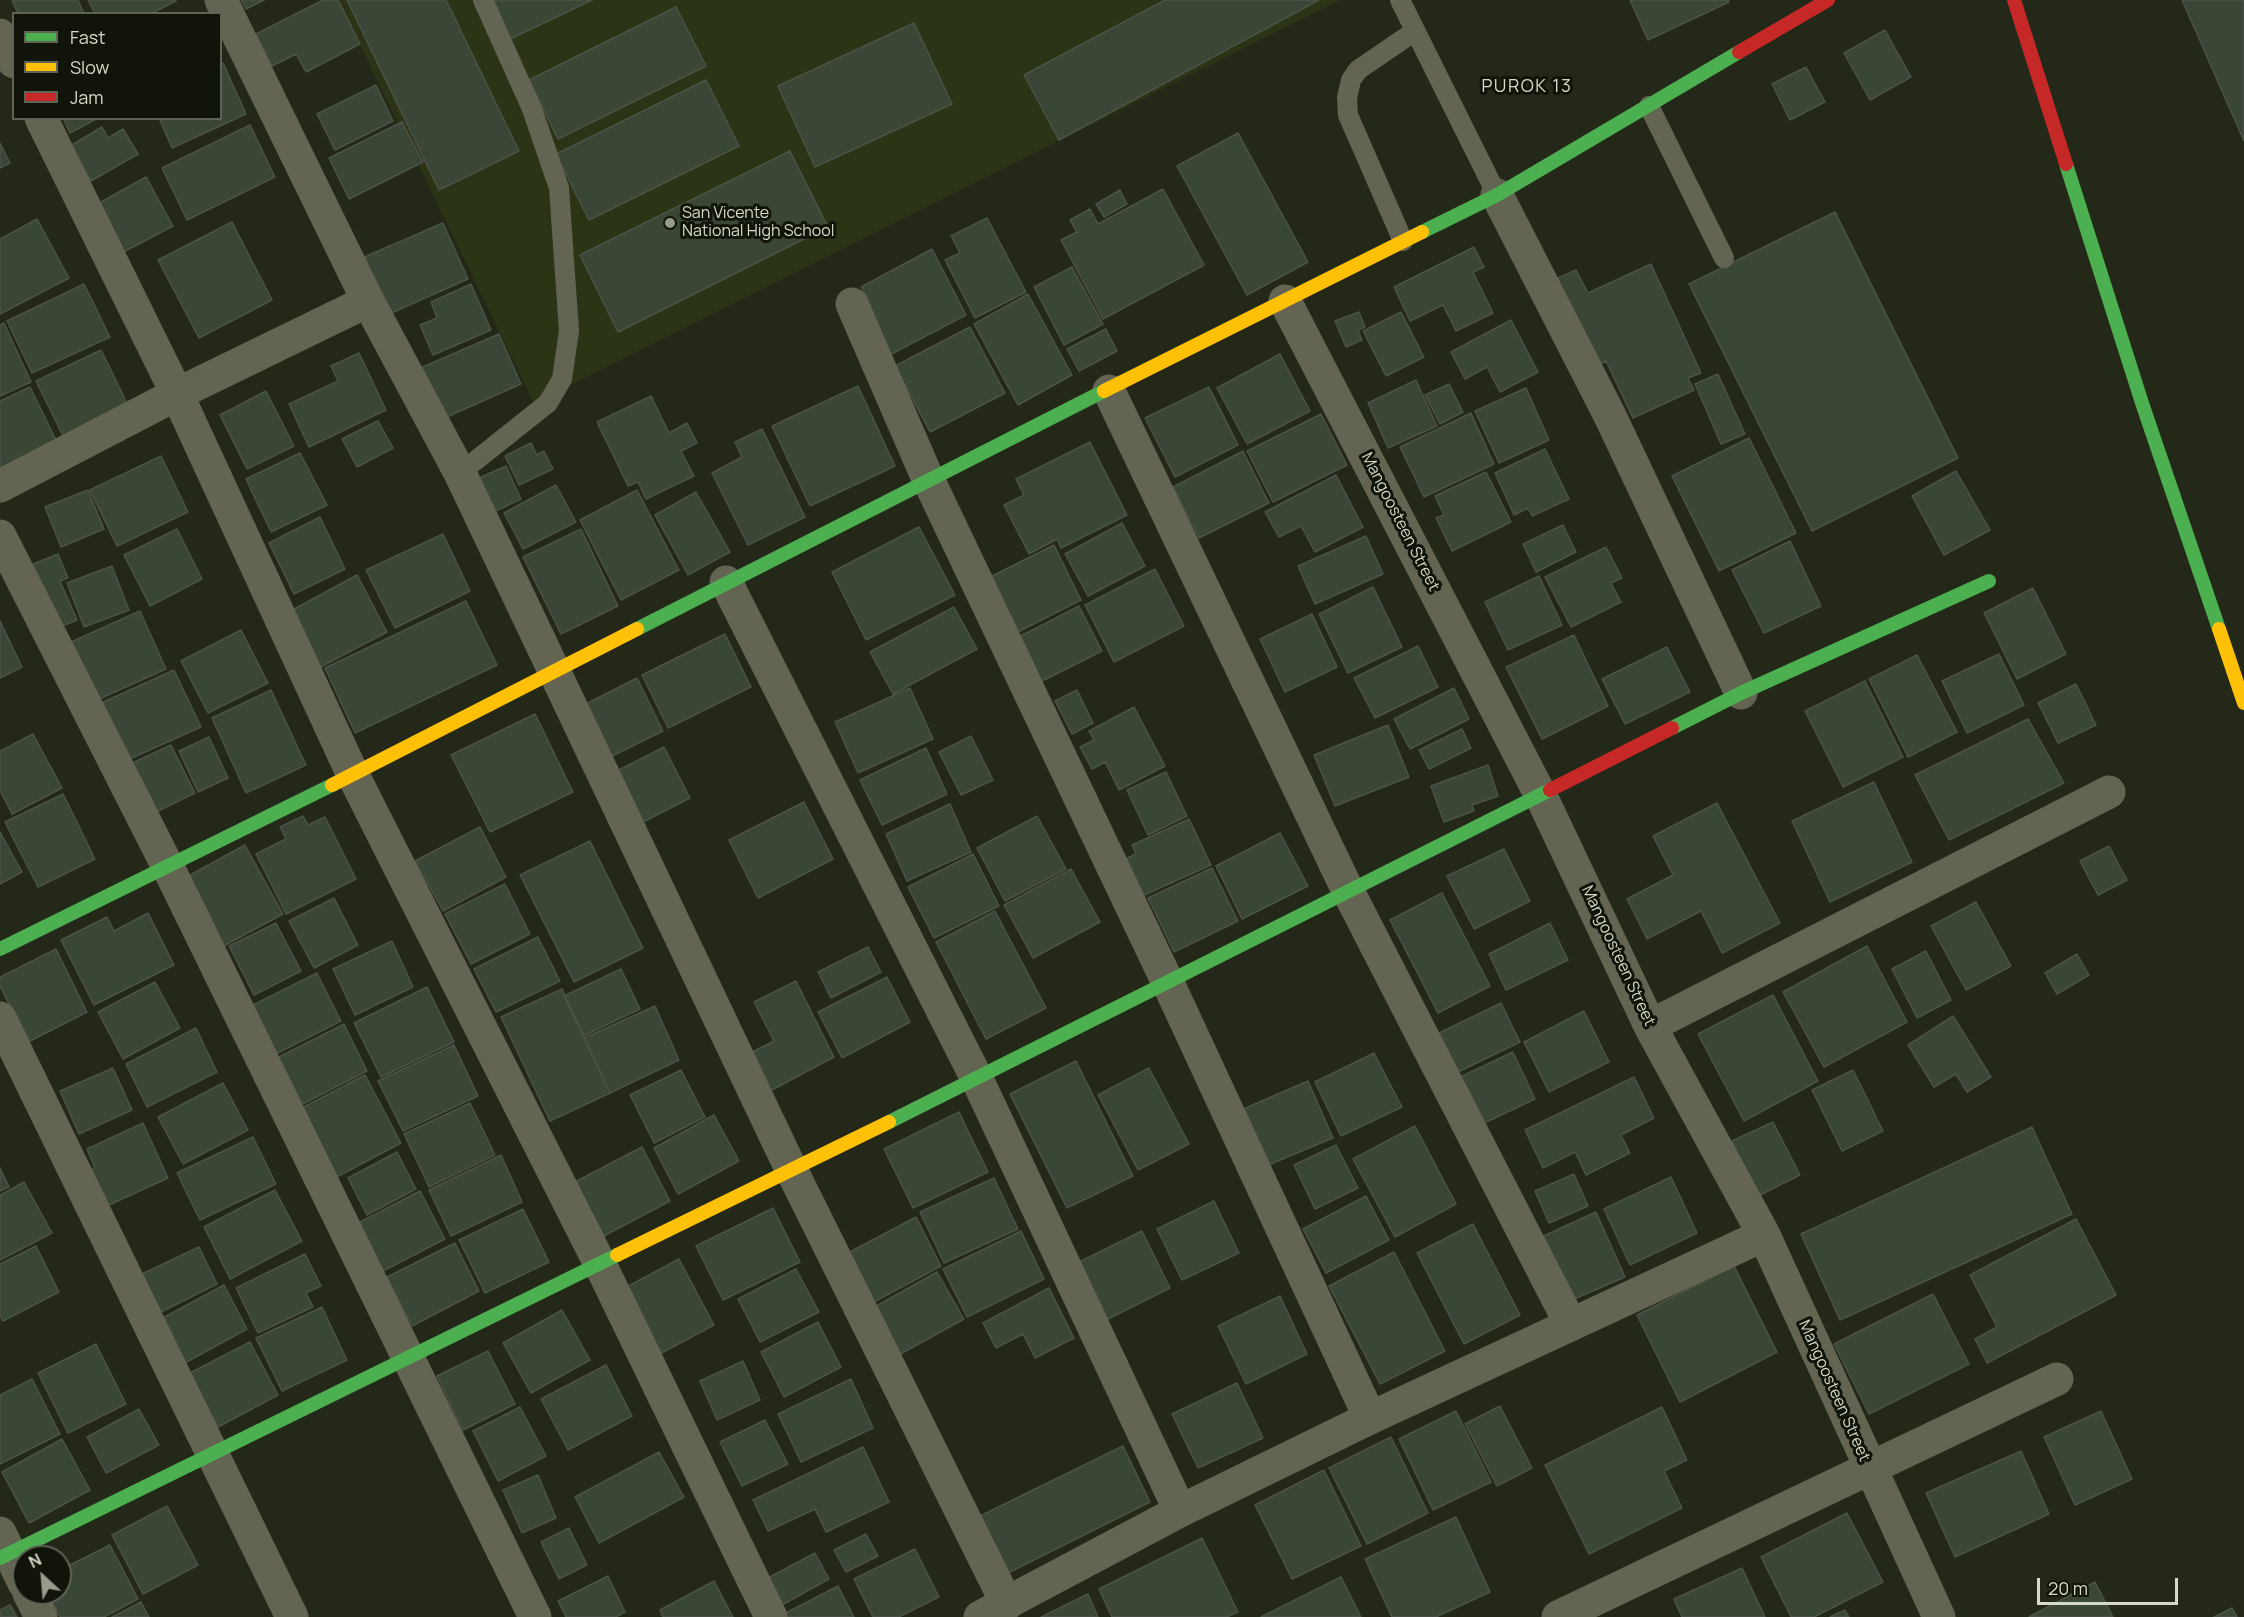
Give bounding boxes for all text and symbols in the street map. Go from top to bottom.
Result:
legend [12,12,222,120]
text: Fast [70,25,105,49]
text: Slow [70,55,109,79]
district label: PUROK 13 [1481,76,1573,98]
text: Jam [70,85,104,109]
place label: San Vicente National High School [682,204,835,242]
marker: San Vicente National High School [663,216,677,230]
street label: Mangoosteen Street [1357,450,1443,594]
street label: Mangoosteen Street [1577,883,1659,1029]
street label: Mangoosteen Street [1794,1317,1874,1465]
north arrow [12,1545,72,1605]
text: N [25,1548,45,1573]
scale bar [2040,1566,2181,1604]
text: 20 m [2048,1576,2088,1600]

